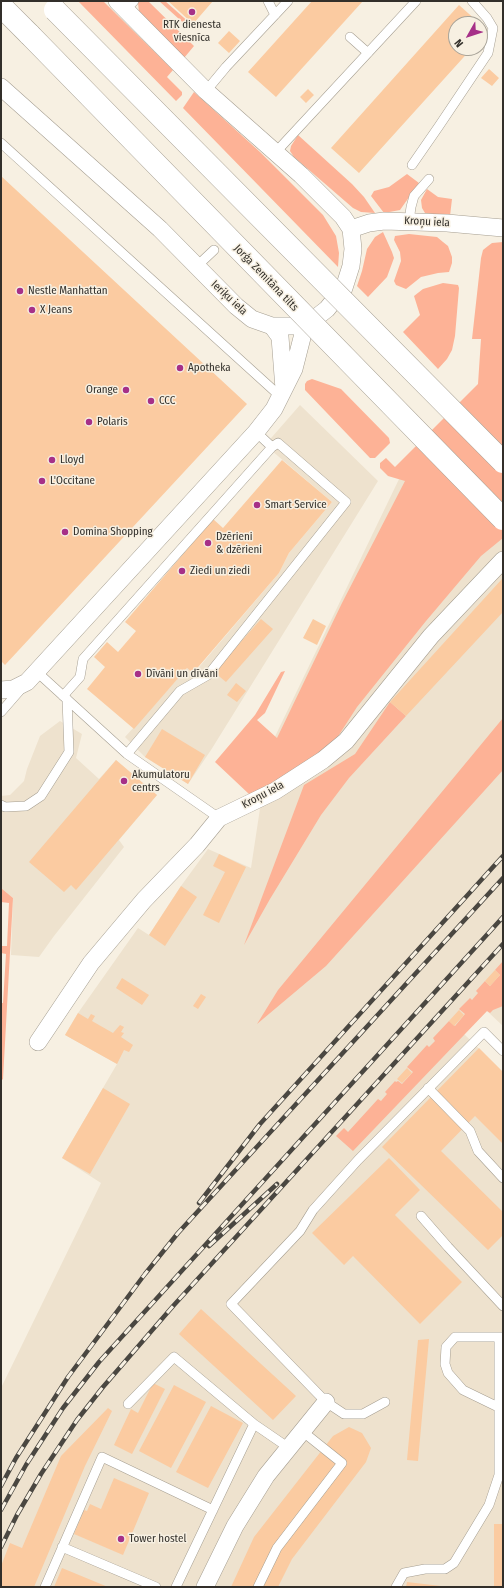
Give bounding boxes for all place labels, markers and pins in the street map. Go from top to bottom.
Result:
marker: RTK dienesta viesnīca [187,7,197,17]
place label: RTK dienesta viesnīca [163,18,221,44]
place label: Nestle Manhattan [28,284,108,298]
marker: Nestle Manhattan [15,286,25,296]
place label: X Jeans [40,303,72,317]
marker: X Jeans [27,305,37,315]
place label: Apotheka [188,361,231,375]
marker: Apotheka [175,363,185,373]
place label: Orange [86,383,118,397]
marker: Orange [121,385,131,395]
place label: CCC [159,394,175,408]
marker: CCC [146,396,156,406]
place label: Polaris [97,415,128,429]
marker: Polaris [84,417,94,427]
place label: Lloyd [60,453,84,467]
marker: Lloyd [47,455,57,465]
place label: L'Occitane [50,474,95,488]
marker: L'Occitane [37,476,47,486]
place label: Smart Service [265,498,327,512]
marker: Smart Service [252,500,262,510]
place label: Domina Shopping [73,525,153,539]
marker: Domina Shopping [60,527,70,537]
place label: Dzērieni & dzērieni [216,530,262,556]
marker: Dzērieni & dzērieni [203,538,213,548]
place label: Ziedi un ziedi [190,564,250,578]
marker: Ziedi un ziedi [177,566,187,576]
place label: Dīvāni un dīvāni [146,667,218,681]
marker: Dīvāni un dīvāni [133,669,143,679]
place label: Akumulatoru centrs [132,768,190,794]
marker: Akumulatoru centrs [119,776,129,786]
place label: Tower hostel [129,1532,186,1546]
marker: Tower hostel [116,1534,126,1544]

